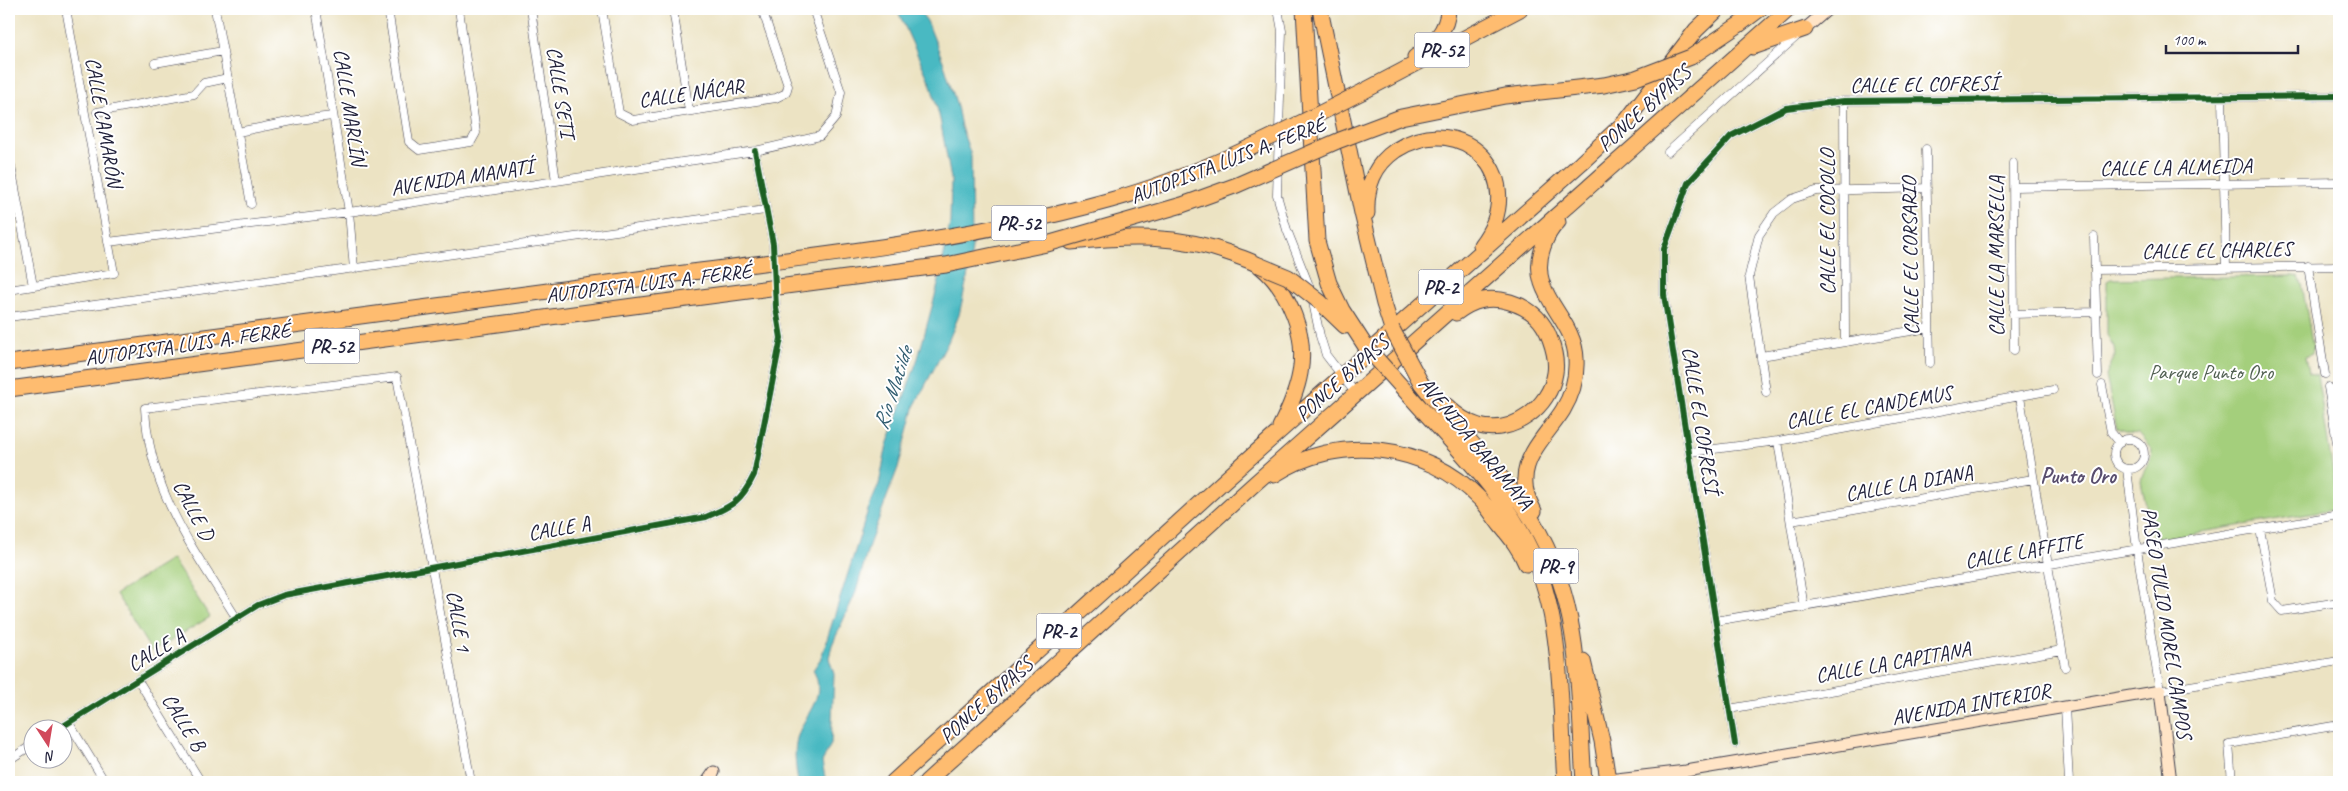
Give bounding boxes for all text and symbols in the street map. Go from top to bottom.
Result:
scale bar [2166,22,2298,54]
text: 100 m [2173,31,2207,50]
road number: PR-52 [1414,32,1470,68]
street label: CALLE SETI [541,45,582,144]
street label: CALLE MARLÍN [328,47,373,170]
street label: CALLE CAMARÓN [80,55,129,192]
street label: PONCE BYPASS [1592,57,1698,157]
street label: CALLE EL COFRESÍ [1850,70,2003,98]
street label: CALLE NÁCAR [637,72,748,113]
street label: AUTOPISTA LUIS A. FERRÉ [1127,110,1332,209]
street label: CALLE EL COCOLLO [1814,147,1840,295]
street label: AVENIDA MANATÍ [389,152,539,201]
street label: CALLE LA ALMEIDA [2100,153,2254,181]
street label: CALLE EL CORSARIO [1896,174,1924,335]
street label: CALLE LA MARSELLA [1983,175,2009,336]
road number: PR-52 [992,206,1046,240]
street label: CALLE EL CHARLES [2142,236,2295,264]
street label: AUTOPISTA LUIS A. FERRÉ [545,257,756,309]
road number: PR-2 [1418,270,1464,304]
street label: AUTOPISTA LUIS A. FERRÉ [84,316,295,371]
street label: PONCE BYPASS [1290,327,1396,427]
road number: PR-52 [304,328,360,364]
water label: Río Matilde [867,340,921,433]
street label: CALLE EL COFRESÍ [1677,345,1726,500]
park label: Parque Punto Oro [2149,359,2275,385]
street label: AVENIDA BARAMAYA [1413,371,1539,515]
street label: CALLE EL CANDEMUS [1784,379,1957,434]
street label: CALLE LA DIANA [1843,459,1975,507]
district label: Punto Oro [2040,462,2118,490]
street label: CALLE D [167,476,221,546]
street label: PASEO TULIO MOREL CAMPOS [2136,505,2199,743]
street label: CALLE A [526,510,592,546]
street label: CALLE LAFFITE [1963,527,2088,574]
road number: PR-9 [1534,548,1578,584]
street label: CALLE 1 [441,588,477,655]
road number: PR-2 [1036,614,1082,648]
street label: CALLE A [122,623,190,677]
street label: CALLE LA CAPITANA [1813,635,1974,688]
street label: PONCE BYPASS [934,649,1040,749]
street label: AVENIDA INTERIOR [1890,677,2055,731]
street label: CALLE B [156,688,213,757]
north arrow [22,718,72,768]
text: N [42,747,57,766]

